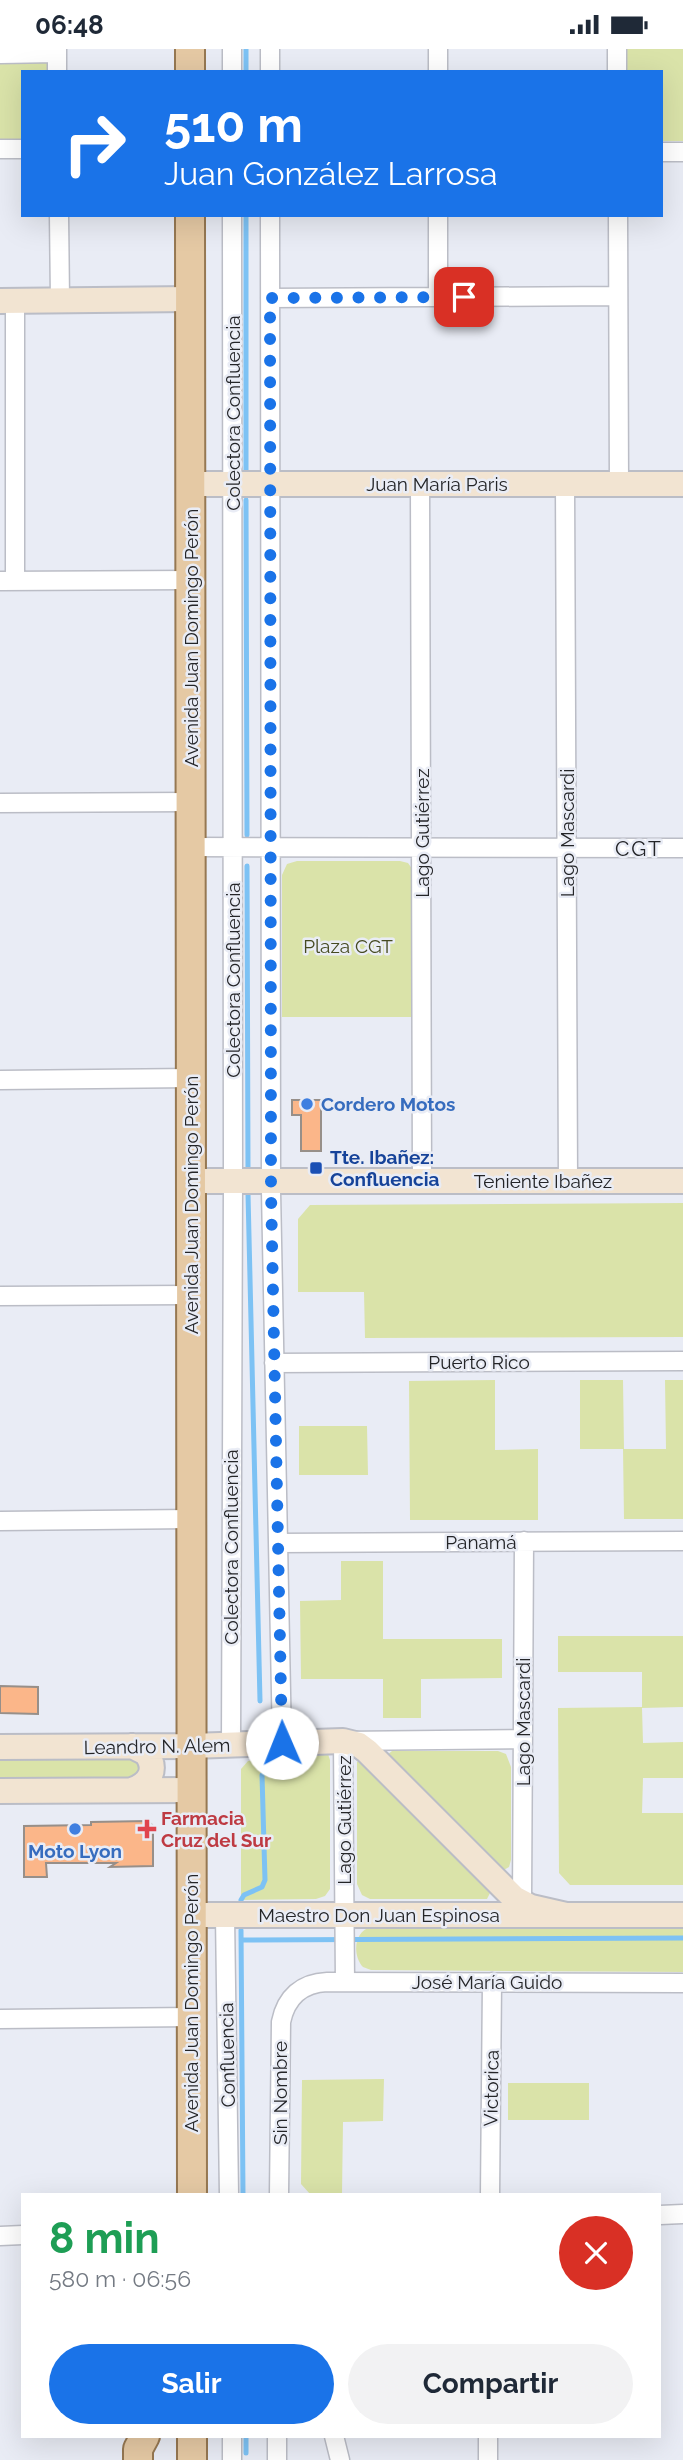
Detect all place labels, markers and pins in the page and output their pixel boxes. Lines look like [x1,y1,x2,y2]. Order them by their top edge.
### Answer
pin [434,267,494,327]
place label: Cordero Motos [321,1093,455,1115]
marker: Cordero Motos [299,1096,315,1112]
place label: Tte. Ibañez: Confluencia [330,1146,440,1190]
marker: Tte. Ibañez: Confluencia [308,1160,324,1176]
place label: Farmacia Cruz del Sur [161,1807,272,1851]
marker: Moto Lyon [67,1821,83,1837]
marker: Farmacia Cruz del Sur [139,1821,155,1837]
place label: Moto Lyon [28,1840,122,1862]

